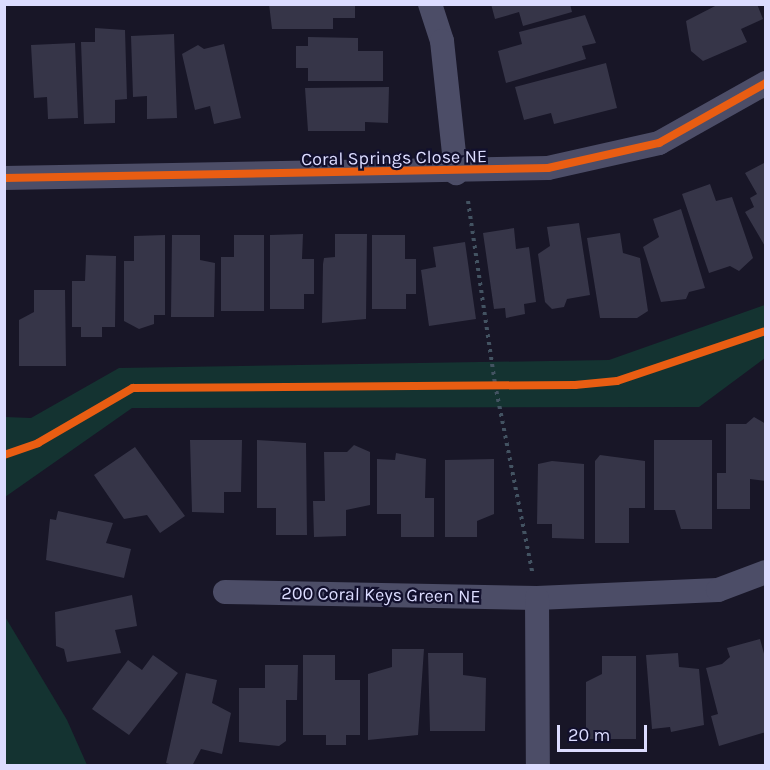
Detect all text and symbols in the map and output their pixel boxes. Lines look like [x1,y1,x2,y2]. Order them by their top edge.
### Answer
street label: Coral Springs Close NE [301,146,487,170]
street label: 200 Coral Keys Green NE [281,582,481,608]
scale bar [560,713,650,751]
text: 20 m [568,724,610,746]

